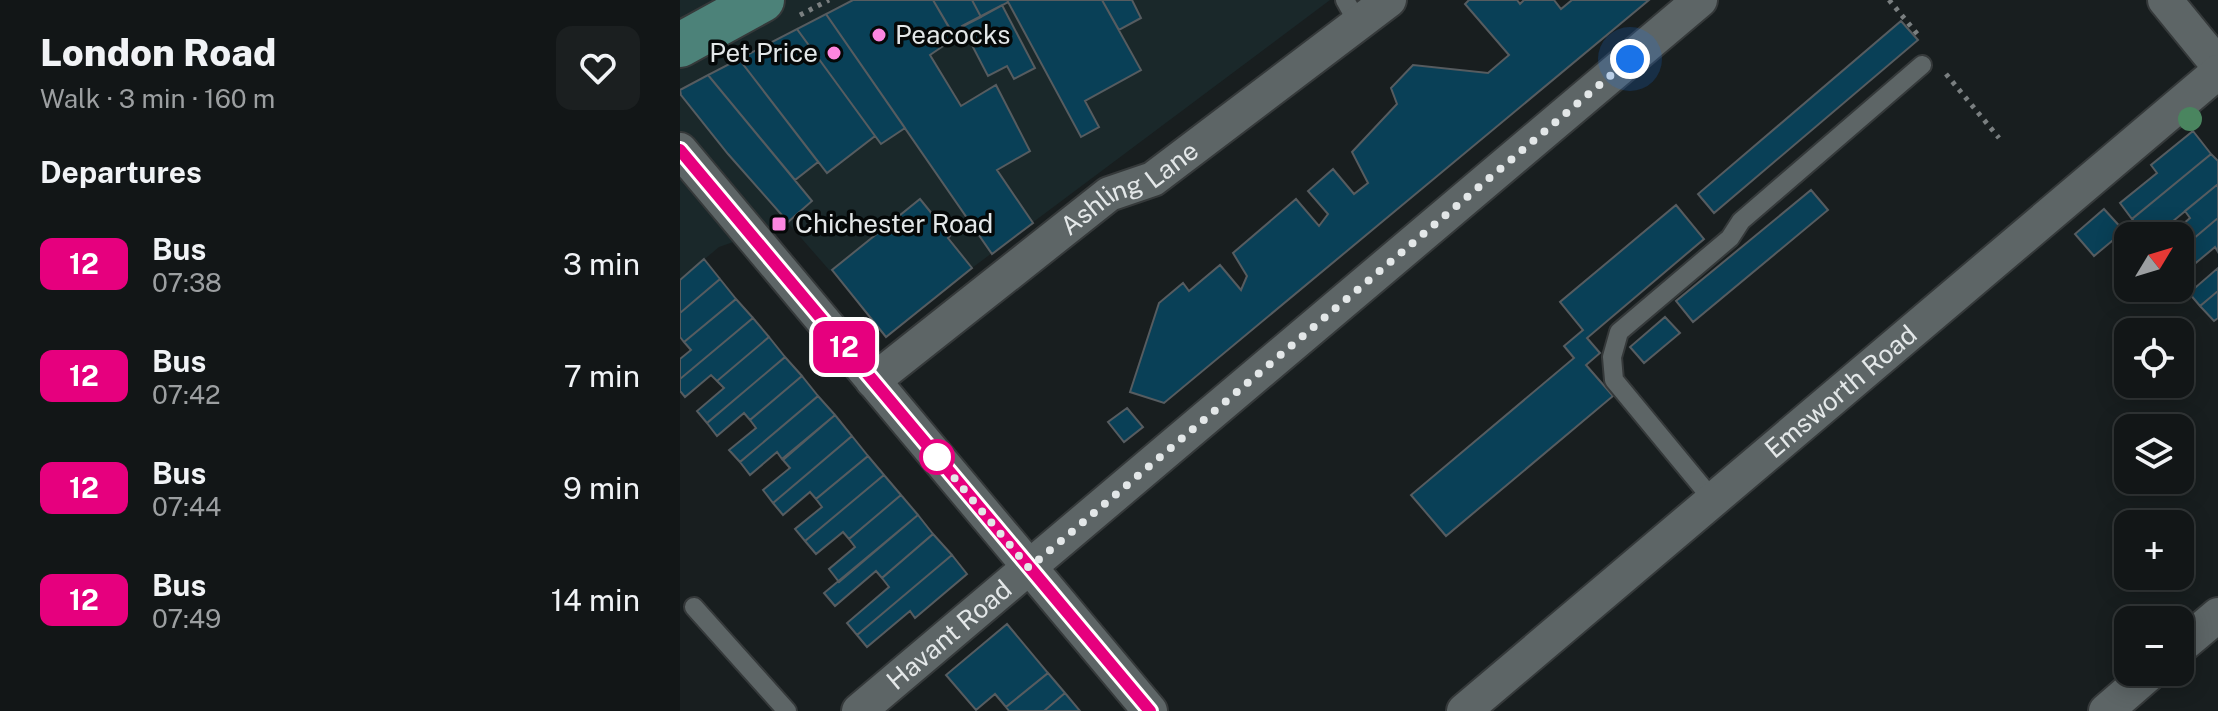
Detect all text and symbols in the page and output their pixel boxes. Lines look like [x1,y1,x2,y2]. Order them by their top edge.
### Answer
place label: Peacocks [895,19,1010,50]
button: heart [556,26,640,110]
marker: Peacocks [870,26,888,44]
text: London Road [40,30,276,75]
place label: Pet Price [709,37,818,68]
your location [1610,39,1650,79]
marker: Pet Price [825,44,843,62]
text: Walk · 3 min · 160 m [40,83,275,114]
street label: Ashling Lane [1054,134,1204,241]
text: Departures [40,154,202,190]
place label: Chichester Road [795,208,993,239]
marker: Chichester Road [770,215,788,233]
north arrow [2114,222,2194,302]
map controls [2114,222,2194,686]
text: Bus [152,231,206,267]
text: 3 min [563,246,640,282]
text: 12 [69,247,99,280]
text: 07:38 [152,267,222,298]
street label: Emsworth Road [1758,318,1923,464]
button: locate [2114,318,2194,398]
line badge: 12 [808,321,880,373]
text: 12 [829,330,859,363]
text: Bus [152,343,206,379]
text: 7 min [564,358,640,394]
text: 12 [69,359,99,392]
text: 07:42 [152,379,221,410]
button: layers [2114,414,2194,494]
unlabelled marker [920,440,954,474]
text: Bus [152,455,206,491]
text: 9 min [563,470,640,506]
text: 12 [69,471,99,504]
text: 07:44 [152,491,221,522]
button: + [2114,510,2194,590]
text: Bus [152,567,206,603]
street label: Havant Road [880,573,1017,696]
text: 14 min [551,582,640,618]
text: 12 [69,583,99,616]
text: 07:49 [152,603,221,634]
button: − [2114,606,2194,686]

